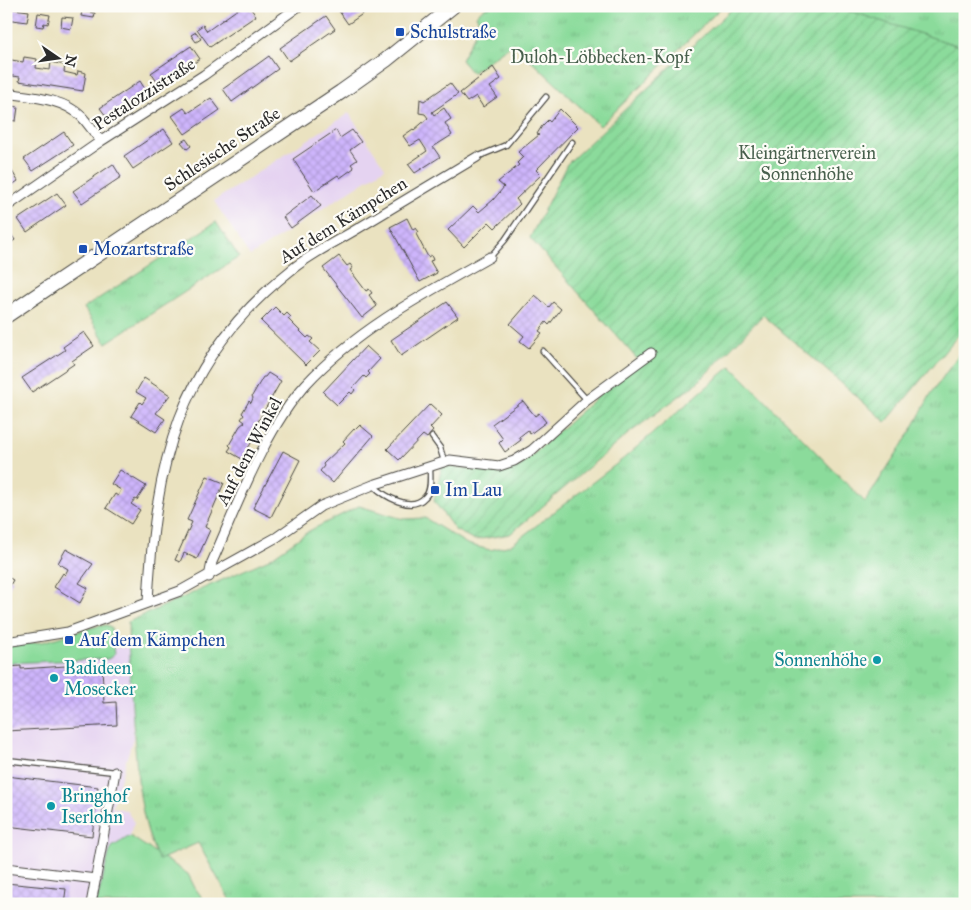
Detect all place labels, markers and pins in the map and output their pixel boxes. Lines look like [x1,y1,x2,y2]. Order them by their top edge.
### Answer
place label: Schulstraße [410,21,496,43]
marker: Schulstraße [394,26,406,38]
place label: Mozartstraße [93,238,194,260]
marker: Mozartstraße [77,243,89,255]
place label: Im Lau [445,479,503,501]
marker: Im Lau [429,484,441,496]
place label: Auf dem Kämpchen [78,629,226,651]
marker: Auf dem Kämpchen [63,634,75,646]
place label: Sonnenhöhe [774,649,867,671]
marker: Sonnenhöhe [871,654,883,666]
place label: Badideen Mosecker [64,657,136,700]
marker: Badideen Mosecker [48,672,60,684]
place label: Bringhof Iserlohn [61,785,131,828]
marker: Bringhof Iserlohn [45,800,57,812]

